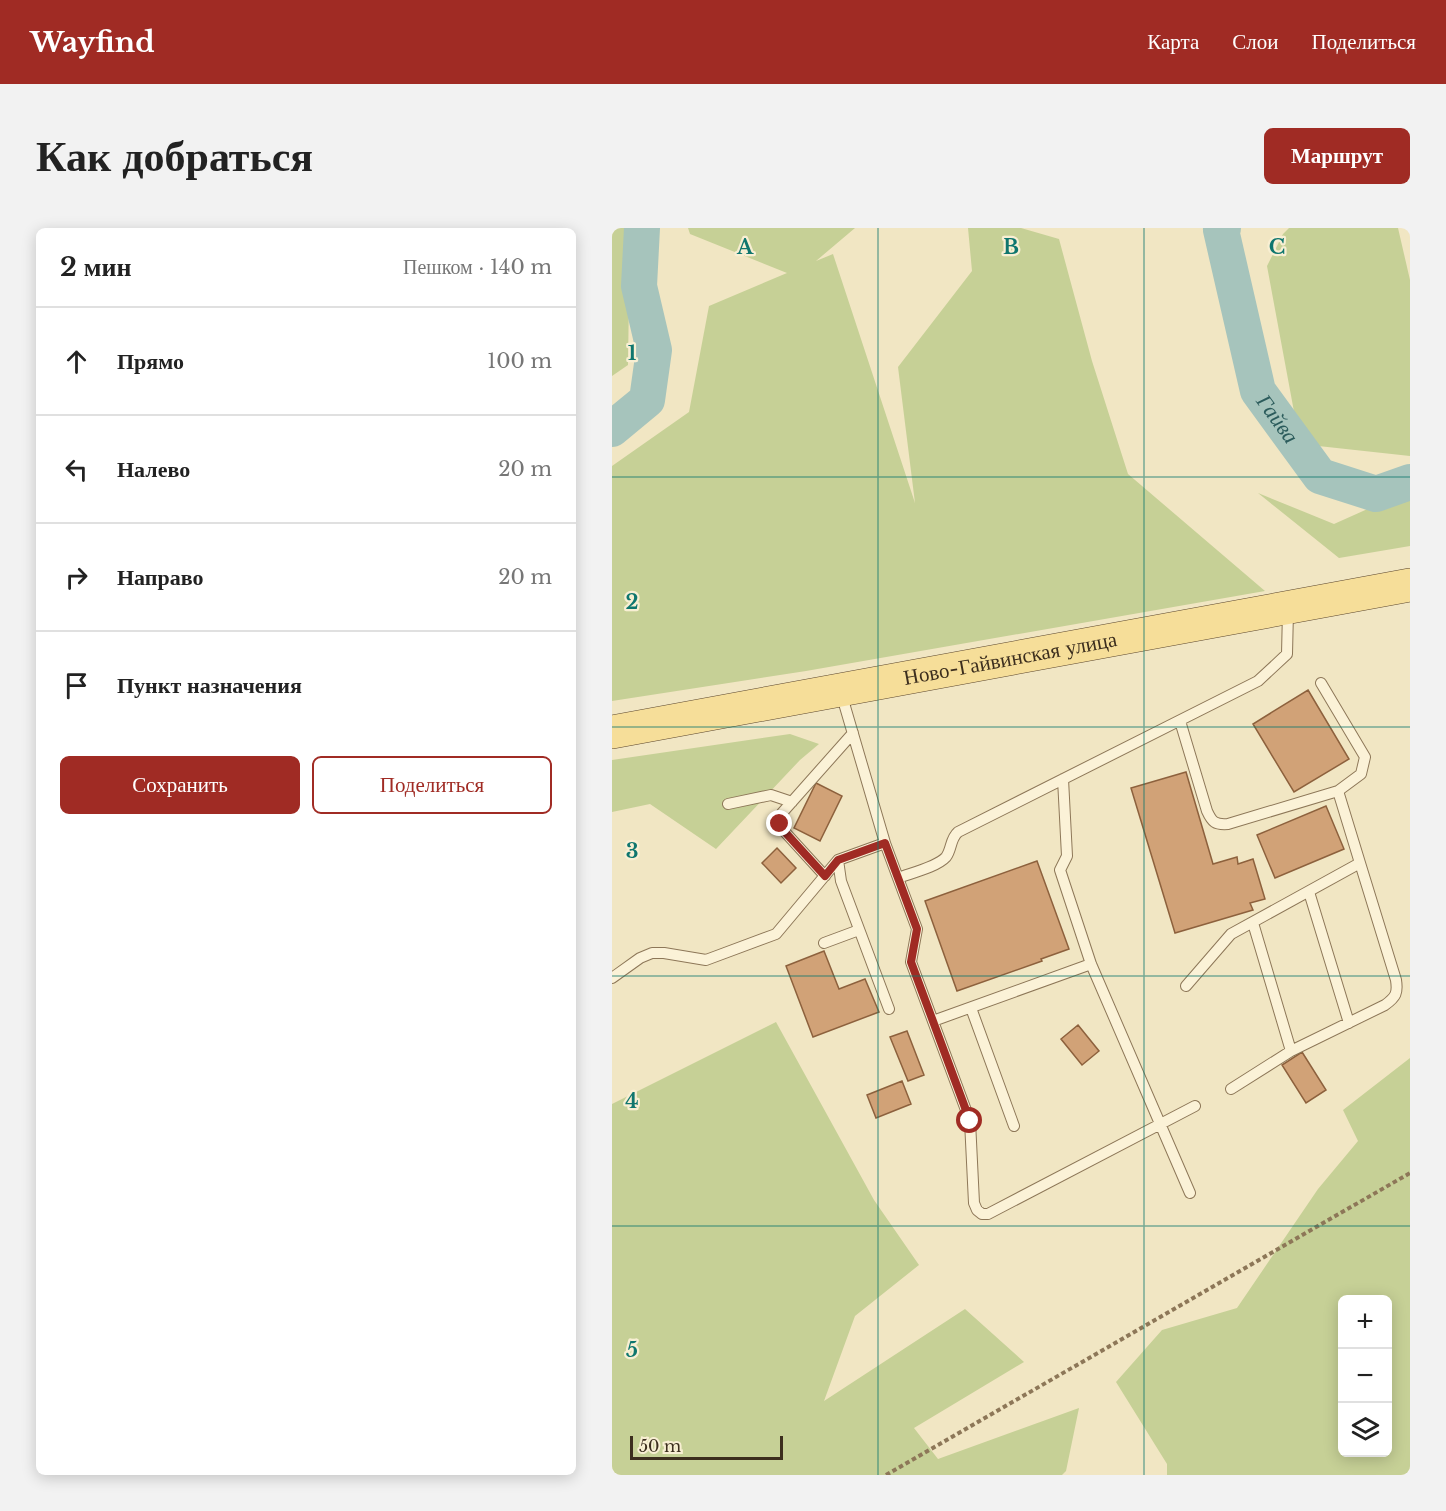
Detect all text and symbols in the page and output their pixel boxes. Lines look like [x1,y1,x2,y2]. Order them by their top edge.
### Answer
text: Wayfind [30,25,155,60]
text: Карта [1147,29,1199,55]
text: Слои [1232,29,1278,55]
text: Поделиться [1311,29,1416,55]
button: Маршрут [1264,128,1410,184]
text: Как добраться [36,130,313,182]
text: A [736,235,754,259]
text: B [1003,235,1019,259]
text: C [1269,235,1285,259]
text: 2 мин [60,251,132,283]
text: Пешком · 140 m [403,255,552,279]
text: 1 [628,341,637,365]
icon: ahead [60,345,93,378]
text: Прямо [117,348,184,375]
text: 100 m [487,349,552,373]
water label: Гайва [1250,388,1305,449]
icon: left [60,453,93,486]
text: Налево [117,456,190,483]
text: 20 m [498,457,552,481]
icon: right [60,561,93,594]
text: Направо [117,564,203,591]
text: 20 m [498,565,552,589]
text: 2 [625,590,639,614]
street label: Ново-Гайвинская улица [902,626,1120,691]
icon: arrive [60,669,93,702]
text: Пункт назначения [117,672,302,699]
button: Сохранить [60,756,300,814]
button: Поделиться [312,756,552,814]
route end [766,810,792,836]
text: 3 [626,839,638,863]
text: 4 [625,1089,639,1113]
route start [956,1107,982,1133]
map controls [1338,1295,1392,1457]
button: + [1338,1295,1392,1349]
text: 5 [626,1338,638,1362]
button: − [1338,1349,1392,1403]
button: layers [1338,1403,1392,1457]
scale bar [630,1433,783,1460]
text: 50 m [639,1436,681,1456]

